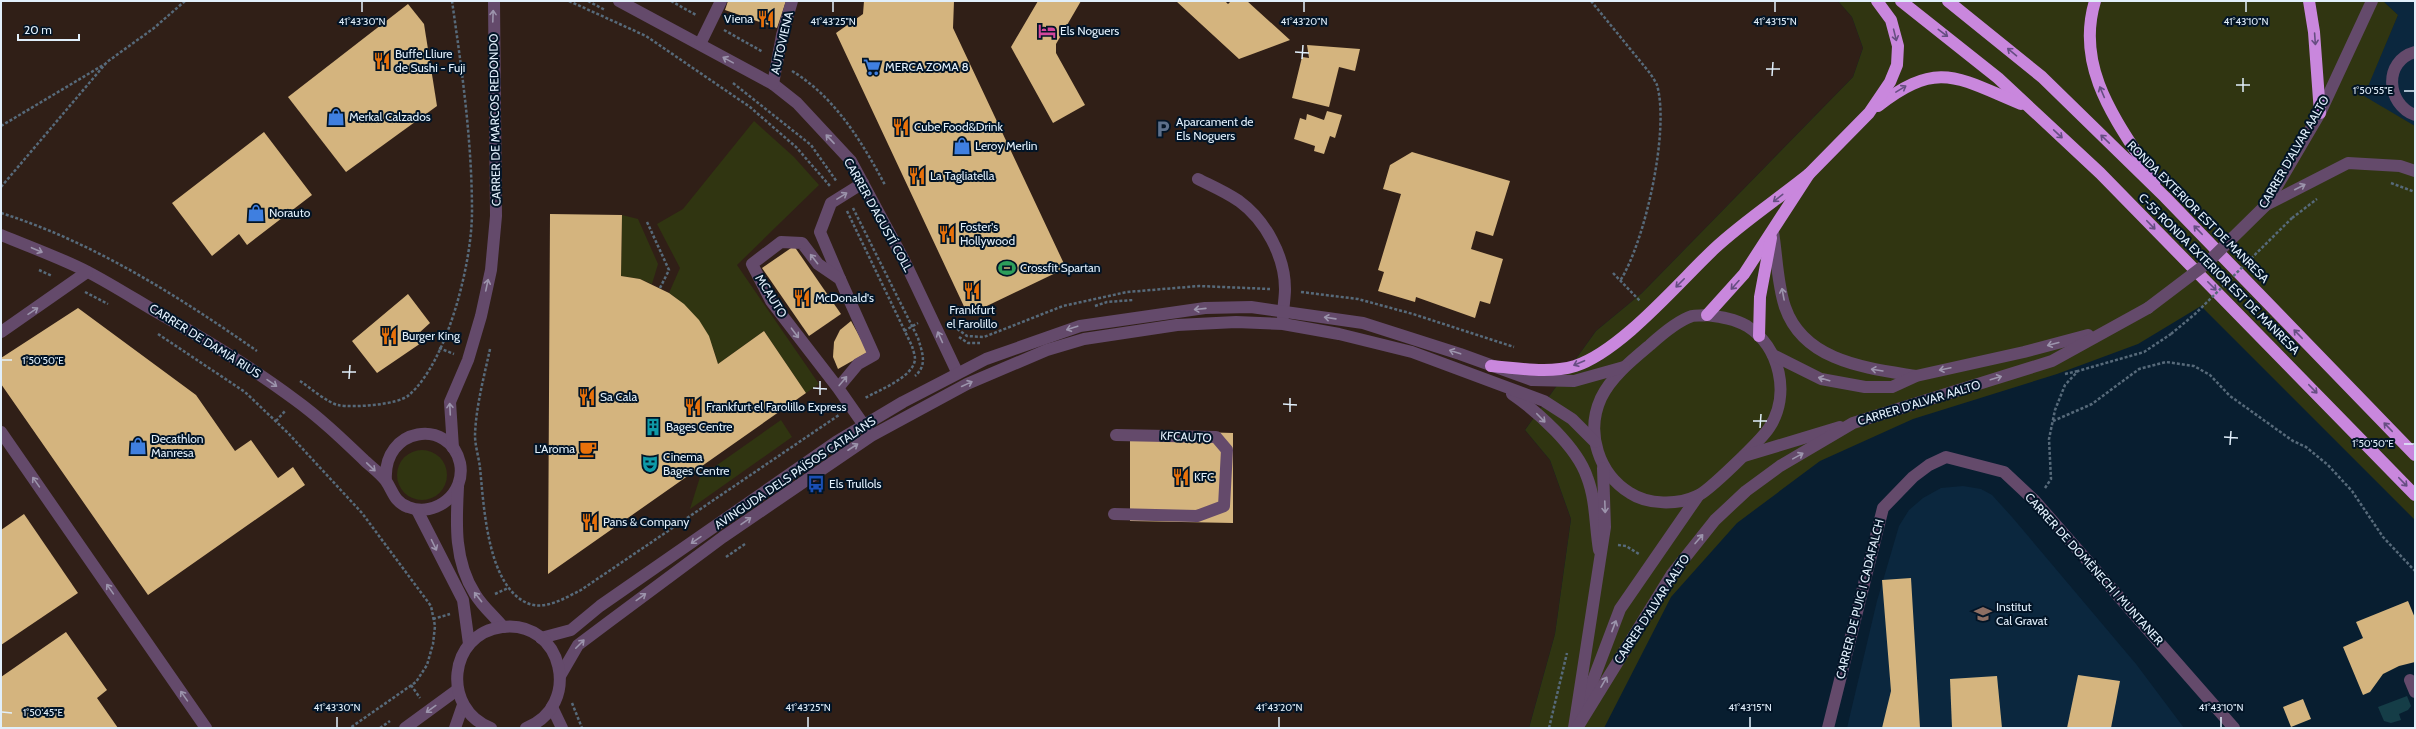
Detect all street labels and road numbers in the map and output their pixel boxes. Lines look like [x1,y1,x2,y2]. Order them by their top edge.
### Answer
street label: AUTOVIENA [767,9,796,76]
street label: CARRER DE MARCOS REDONDO [485,34,504,206]
street label: CARRER D'ALVAR AALTO [2255,93,2332,211]
street label: RONDA EXTERIOR EST DE MANRESA [2124,138,2273,286]
street label: CARRER D'AGUSTÍ COLL [841,155,916,274]
street label: C-55 RONDA EXTERIOR EST DE MANRESA [2136,190,2304,358]
street label: MCAUTO [752,271,791,320]
street label: CARRER DE DAMIÀ RIUS [147,300,264,381]
street label: CARRER D'ALVAR AALTO [1856,377,1982,428]
street label: AVINGUDA DELS PAÏSOS CATALANS [711,413,878,532]
street label: KFCAUTO [1160,428,1212,445]
street label: CARRER DE DOMÈNECH I MUNTANER [2022,489,2167,648]
street label: CARRER DE PUIG I CADAFALCH [1832,517,1887,680]
street label: CARRER D'ALVAR AALTO [1611,551,1693,666]

